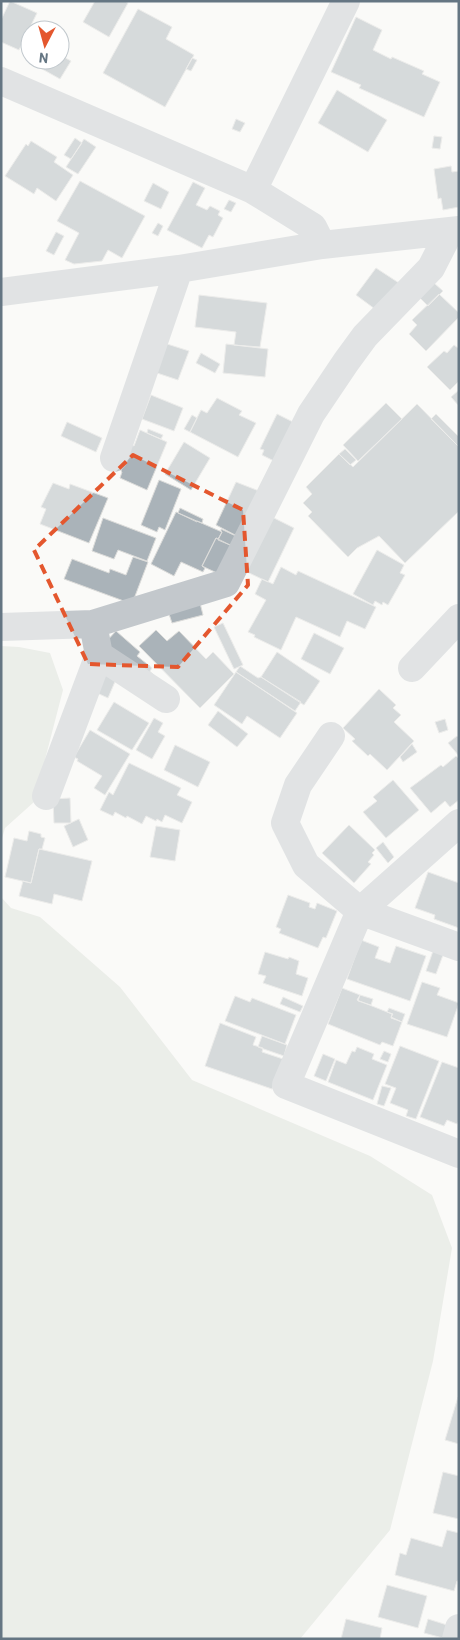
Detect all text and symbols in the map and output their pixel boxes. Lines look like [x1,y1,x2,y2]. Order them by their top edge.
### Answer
north arrow [20,20,70,70]
text: N [38,49,49,67]

